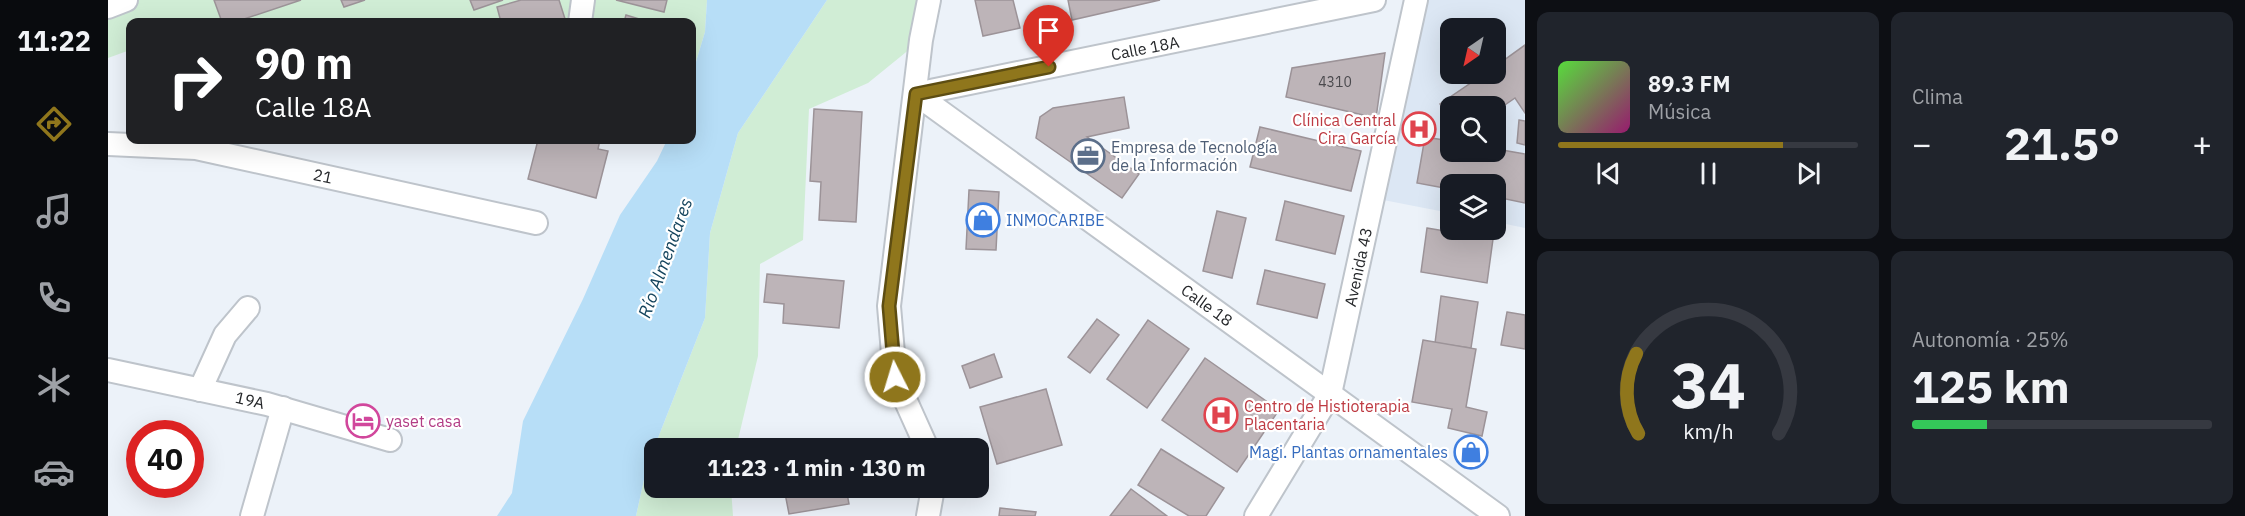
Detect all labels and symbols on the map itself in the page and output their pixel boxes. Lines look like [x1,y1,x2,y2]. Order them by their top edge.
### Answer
pin [1023,5,1074,67]
north arrow [1440,18,1506,84]
street label: Calle 18A [1109,32,1181,64]
house number: 4310 [1318,73,1352,91]
place label: Clínica Central Cira García [1292,110,1396,148]
hospital icon: Clínica Central Cira García [1401,111,1437,147]
place label: Empresa de Tecnología de la Información [1111,137,1278,175]
office icon: Empresa de Tecnología de la Información [1070,138,1106,174]
street label: 21 [312,164,334,188]
water label: Río Almendares [633,195,697,321]
shop icon: INMOCARIBE [965,202,1001,238]
place label: INMOCARIBE [1006,210,1105,230]
street label: Avenida 43 [1340,226,1376,308]
street label: Calle 18 [1177,280,1237,330]
position arrow [863,345,927,409]
street label: 19A [233,387,267,413]
place label: Centro de Histioterapia Placentaria [1244,396,1410,434]
hospital icon: Centro de Histioterapia Placentaria [1203,397,1239,433]
hotel icon: yaset casa [345,403,381,439]
place label: yaset casa [386,411,462,431]
speed limit sign: 40 [126,420,204,498]
shop icon: Magi. Plantas ornamentales [1453,434,1489,470]
place label: Magi. Plantas ornamentales [1249,442,1448,462]

